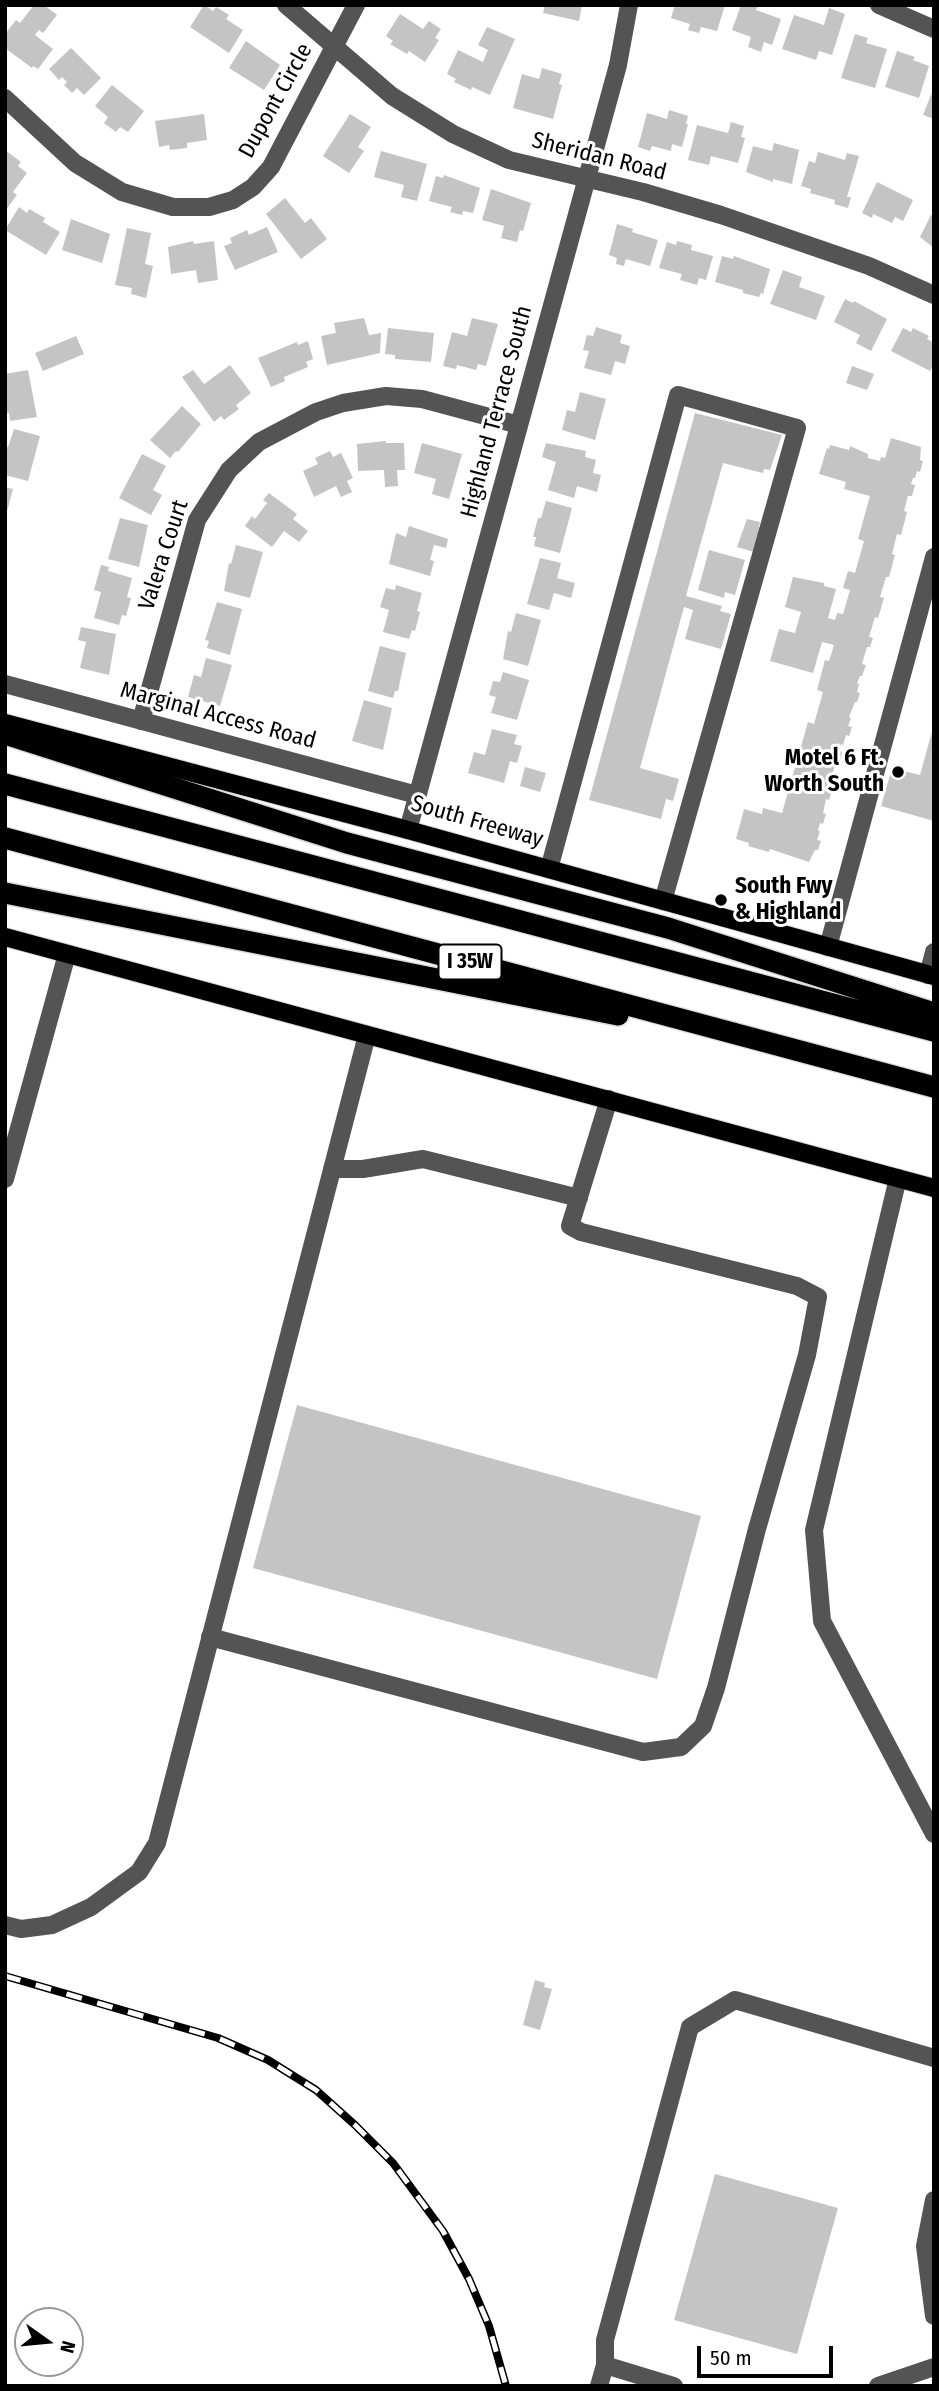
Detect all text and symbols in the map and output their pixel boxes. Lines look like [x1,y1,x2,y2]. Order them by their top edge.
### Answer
street label: Dupont Circle [233,39,319,163]
street label: Sheridan Road [529,127,669,187]
street label: Highland Terrace South [455,303,539,521]
street label: Valera Court [133,497,195,613]
street label: Marginal Access Road [117,677,319,755]
place label: Motel 6 Ft. Worth South [765,745,884,799]
marker: Motel 6 Ft. Worth South [890,764,906,780]
street label: South Freeway [408,790,546,854]
place label: South Fwy & Highland [735,873,841,927]
marker: South Fwy & Highland [713,892,729,908]
road number: I 35W [438,944,502,979]
north arrow [14,2307,84,2377]
scale bar [701,2332,838,2376]
text: N [55,2339,80,2356]
text: 50 m [710,2345,752,2371]

